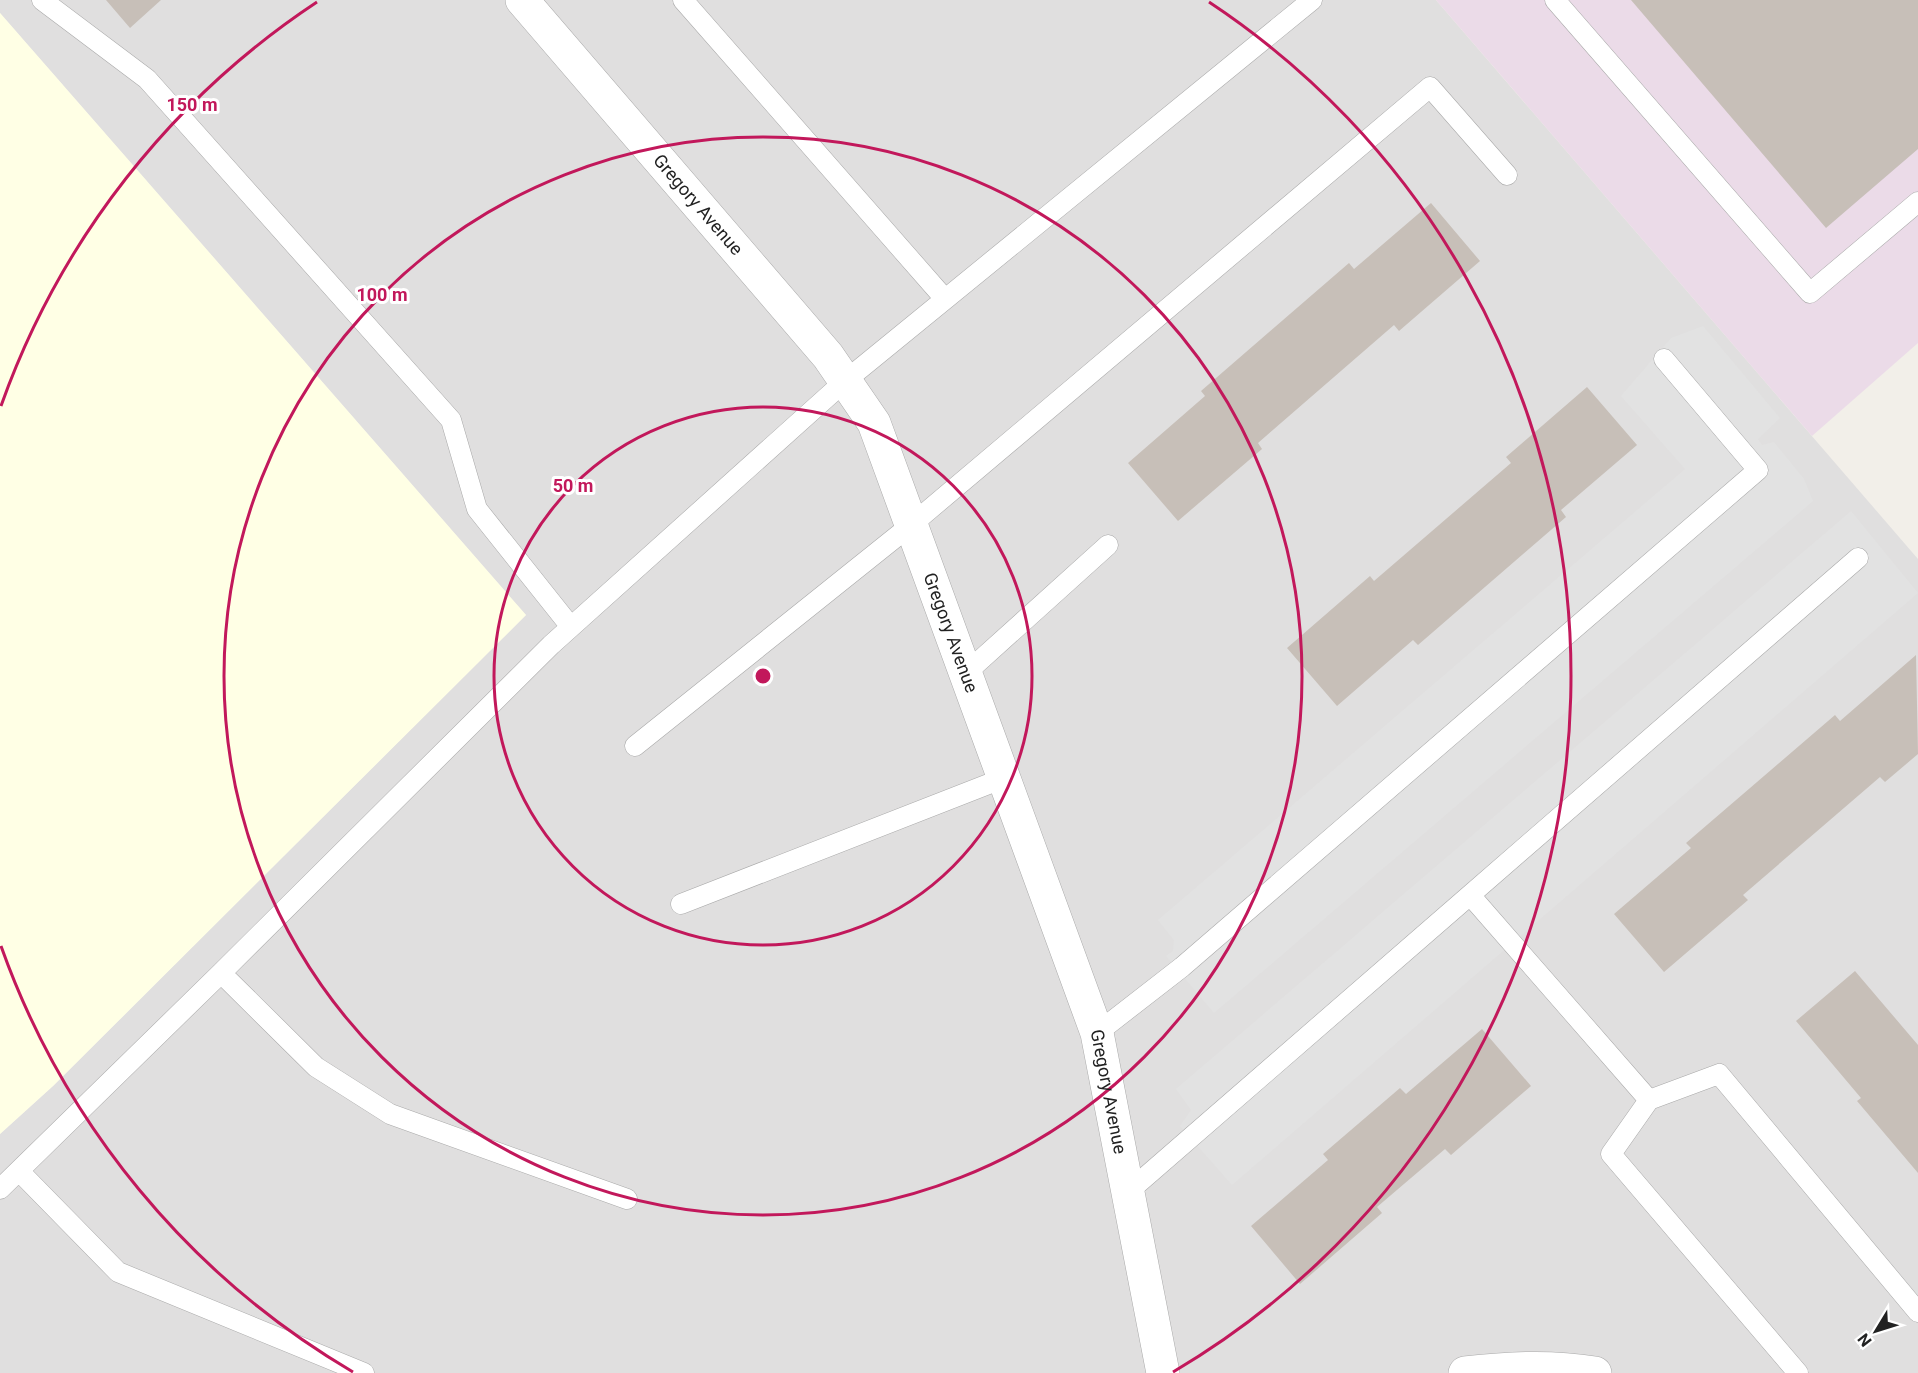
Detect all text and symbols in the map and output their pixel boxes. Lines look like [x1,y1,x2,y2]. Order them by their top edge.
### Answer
text: 150 m [166,94,218,115]
street label: Gregory Avenue [649,150,748,259]
text: 100 m [356,284,408,305]
text: 50 m [553,475,593,496]
street label: Gregory Avenue [920,570,983,695]
centre of rings [753,666,773,686]
street label: Gregory Avenue [1087,1028,1131,1156]
north arrow [1846,1301,1906,1361]
text: N [1854,1330,1876,1350]

